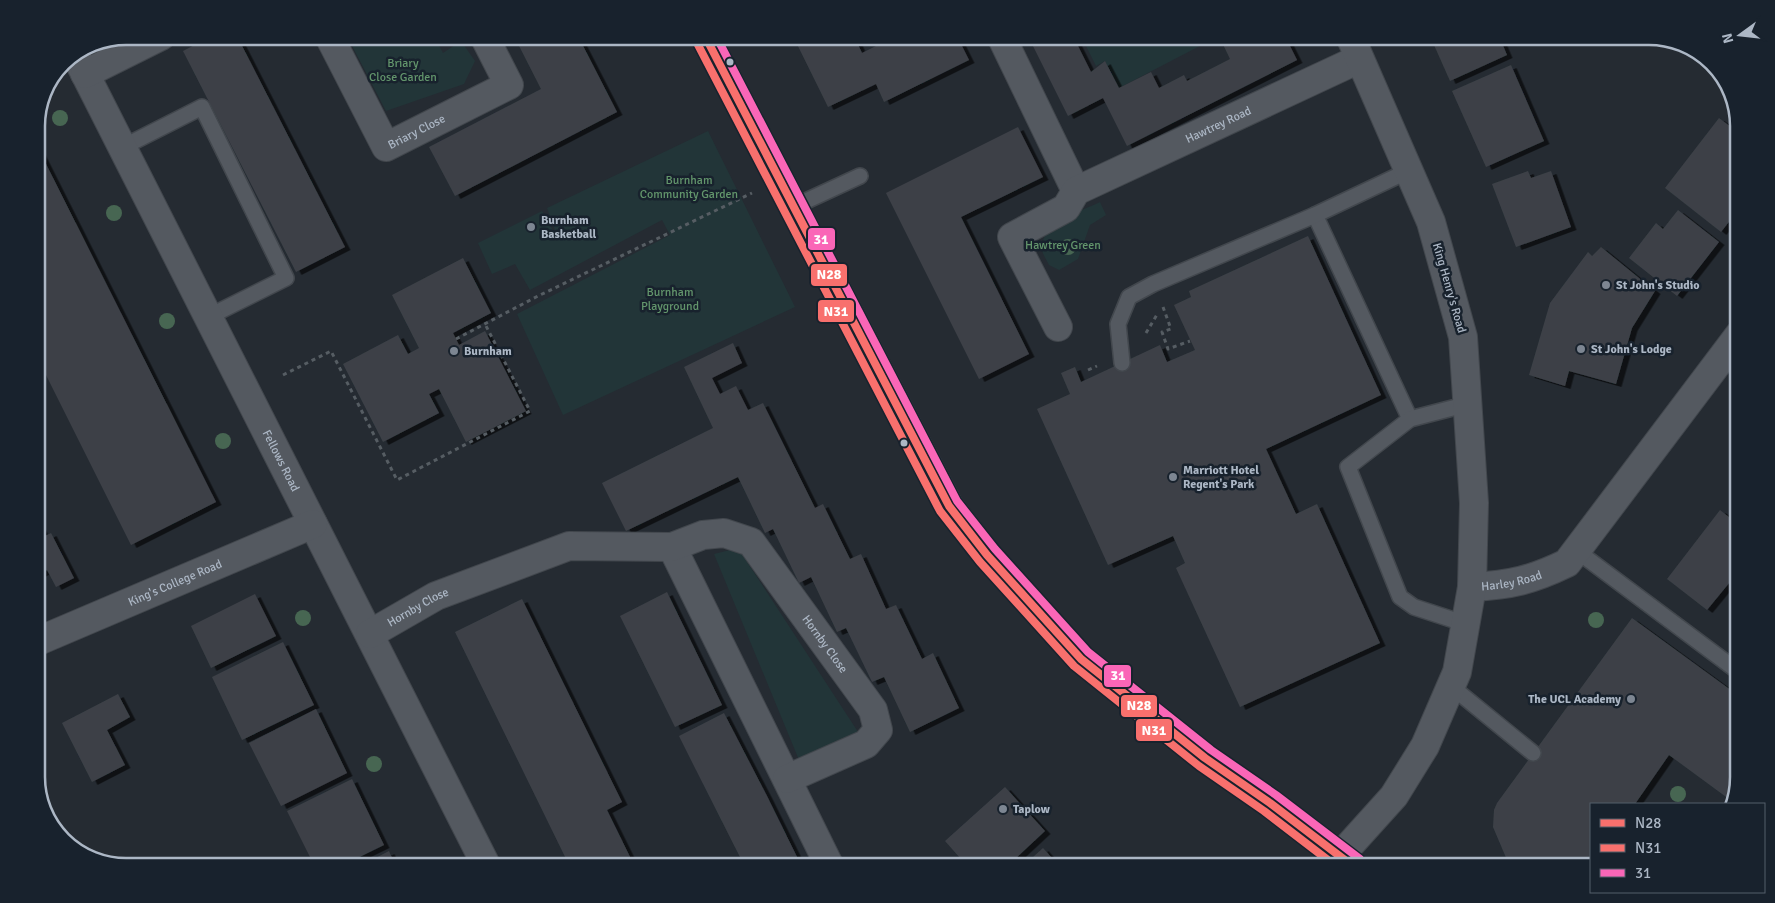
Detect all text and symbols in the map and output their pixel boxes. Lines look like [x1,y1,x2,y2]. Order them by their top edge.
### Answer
north arrow [1715,10,1765,60]
text: N [1718,31,1737,45]
park label: Briary Close Garden [369,56,437,85]
unlabelled marker [725,57,735,67]
street label: Hawtrey Road [1183,103,1254,147]
street label: Briary Close [385,111,448,152]
park label: Burnham Community Garden [640,173,738,202]
place label: Burnham Basketball [541,213,597,242]
marker: Burnham Basketball [525,221,537,233]
line badge: 31 [807,227,836,251]
text: 31 [813,231,829,248]
park label: Hawtrey Green [1025,238,1101,253]
street label: King Henry's Road [1429,241,1469,335]
line badge: N28 [810,263,848,287]
text: N28 [817,266,842,283]
place label: St John's Studio [1616,278,1700,293]
marker: St John's Studio [1600,279,1612,291]
park label: Burnham Playground [641,285,699,314]
line badge: N31 [817,299,855,323]
text: N31 [824,303,849,320]
place label: St John's Lodge [1591,342,1672,357]
marker: St John's Lodge [1575,343,1587,355]
place label: Burnham [464,344,512,359]
marker: Burnham [448,345,460,357]
street label: Fellows Road [259,427,303,494]
unlabelled marker [899,438,909,448]
place label: Marriott Hotel Regent's Park [1183,463,1259,492]
marker: Marriott Hotel Regent's Park [1167,471,1179,483]
street label: King's College Road [126,556,224,609]
street label: Harley Road [1480,567,1544,594]
street label: Hornby Close [384,584,451,630]
street label: Hornby Close [799,612,851,676]
line badge: 31 [1103,664,1132,688]
text: 31 [1110,667,1126,684]
place label: The UCL Academy [1528,692,1621,707]
marker: The UCL Academy [1625,693,1637,705]
line badge: N28 [1120,694,1158,718]
text: N28 [1127,697,1152,714]
line badge: N31 [1135,718,1173,742]
text: N31 [1142,722,1167,739]
place label: Taplow [1013,802,1051,817]
marker: Taplow [997,803,1009,815]
legend [1590,803,1765,893]
text: N28 [1635,814,1661,832]
text: N31 [1635,839,1661,857]
text: 31 [1635,864,1651,882]

